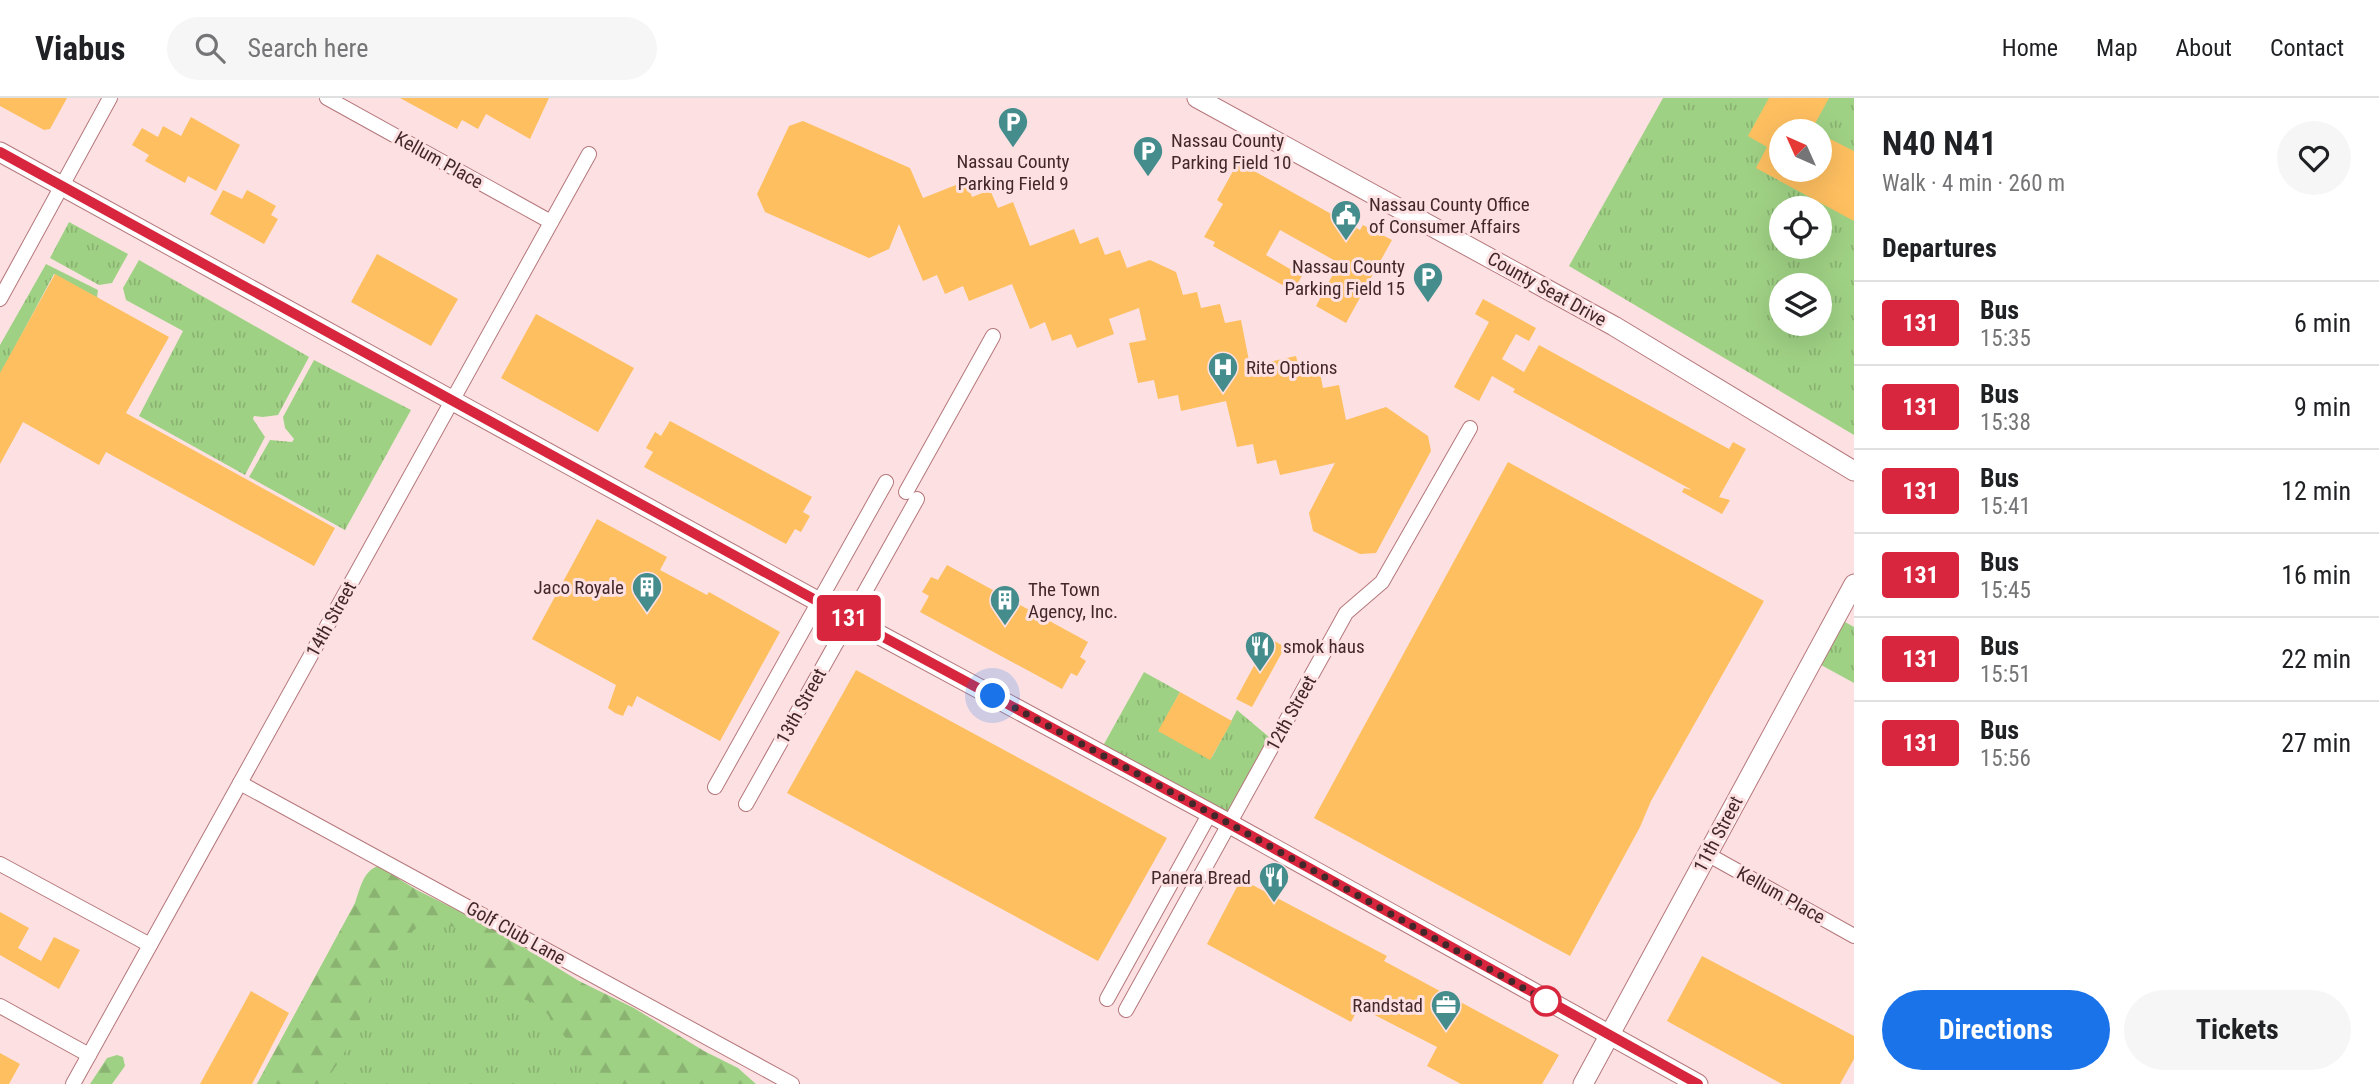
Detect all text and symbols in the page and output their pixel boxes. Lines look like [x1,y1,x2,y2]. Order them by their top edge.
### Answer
search box [167,17,657,80]
text: Viabus [35,29,125,68]
icon: search [191,29,229,67]
text: Search here [247,33,368,63]
text: Home [2002,34,2058,62]
text: Map [2096,34,2138,62]
text: About [2176,34,2232,62]
text: Contact [2270,34,2344,62]
parking icon: Nassau County Parking Field 9 [996,105,1030,149]
north arrow [1769,119,1832,182]
map controls [1769,119,1832,336]
button: heart [2277,121,2351,195]
text: N40 N41 [1882,124,1997,163]
street label: Kellum Place [391,126,487,194]
place label: Nassau County Parking Field 10 [1171,129,1292,174]
parking icon: Nassau County Parking Field 10 [1131,134,1165,178]
place label: Nassau County Parking Field 9 [956,150,1070,195]
text: Walk · 4 min · 260 m [1882,170,2065,197]
place label: Nassau County Office of Consumer Affairs [1369,193,1530,238]
button: locate [1769,196,1832,259]
public building icon: Nassau County Office of Consumer Affairs [1329,198,1363,242]
text: Departures [1882,233,1997,263]
street label: County Seat Drive [1484,247,1611,331]
place label: Nassau County Parking Field 15 [1285,255,1405,300]
parking icon: Nassau County Parking Field 15 [1411,260,1445,304]
button: layers [1769,273,1832,336]
text: Bus [1980,295,2019,325]
text: 6 min [2294,308,2351,338]
text: 131 [1902,309,1939,337]
text: 15:35 [1980,325,2031,352]
hospital icon: Rite Options [1206,350,1240,394]
place label: Rite Options [1246,356,1338,379]
text: Bus [1980,379,2019,409]
text: 9 min [2294,392,2351,422]
text: 131 [1902,393,1939,421]
text: 15:38 [1980,409,2031,436]
text: Bus [1980,463,2019,493]
text: 12 min [2281,476,2351,506]
text: 131 [1902,477,1939,505]
text: 15:41 [1980,493,2031,520]
text: Bus [1980,547,2019,577]
text: 16 min [2281,560,2351,590]
text: 131 [1902,561,1939,589]
building icon: Jaco Royale [630,570,664,614]
place label: Jaco Royale [533,576,624,599]
street label: 14th Street [301,577,361,661]
text: 15:45 [1980,577,2031,604]
place label: The Town Agency, Inc. [1028,578,1118,623]
building icon: The Town Agency, Inc. [988,583,1022,627]
line badge: 131 [809,595,889,641]
text: 131 [831,604,867,632]
restaurant icon: smok haus [1243,629,1277,673]
text: Bus [1980,631,2019,661]
place label: smok haus [1283,635,1365,658]
text: 22 min [2281,644,2351,674]
text: 131 [1902,645,1939,673]
text: 15:51 [1980,661,2031,688]
street label: 13th Street [771,664,831,748]
street label: 12th Street [1261,671,1321,755]
your location [975,678,1010,713]
text: Bus [1980,715,2019,745]
text: 27 min [2281,728,2351,758]
text: 131 [1902,729,1939,757]
text: 15:56 [1980,745,2031,772]
street label: 11th Street [1688,792,1748,876]
restaurant icon: Panera Bread [1257,860,1291,904]
street label: Kellum Place [1733,861,1829,929]
place label: Panera Bread [1151,866,1251,889]
street label: Golf Club Lane [462,896,570,970]
unlabelled marker [1531,986,1561,1016]
office icon: Randstad [1429,988,1463,1032]
button: Directions [1882,990,2110,1070]
button: Tickets [2124,990,2351,1070]
place label: Randstad [1352,994,1423,1017]

